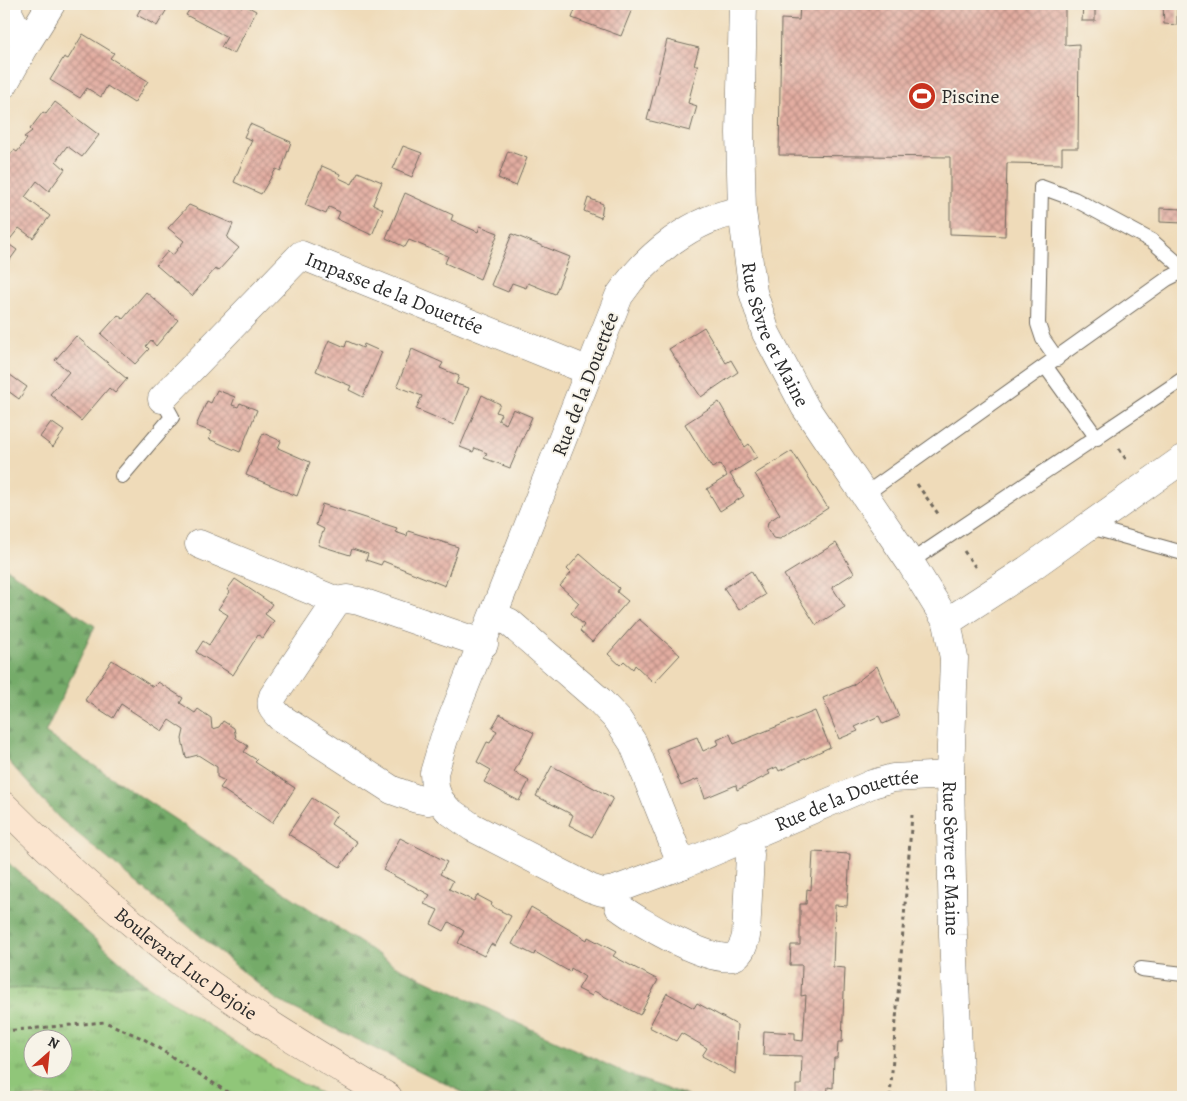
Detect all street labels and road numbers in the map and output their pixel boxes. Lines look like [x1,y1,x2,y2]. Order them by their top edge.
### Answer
street label: Impasse de la Douettée [301,245,487,341]
street label: Rue Sèvre et Maine [735,260,816,412]
street label: Rue de la Douettée [546,308,625,460]
street label: Rue de la Douettée [771,764,920,838]
street label: Rue Sèvre et Maine [936,780,966,936]
street label: Boulevard Luc Dejoie [109,901,262,1027]

